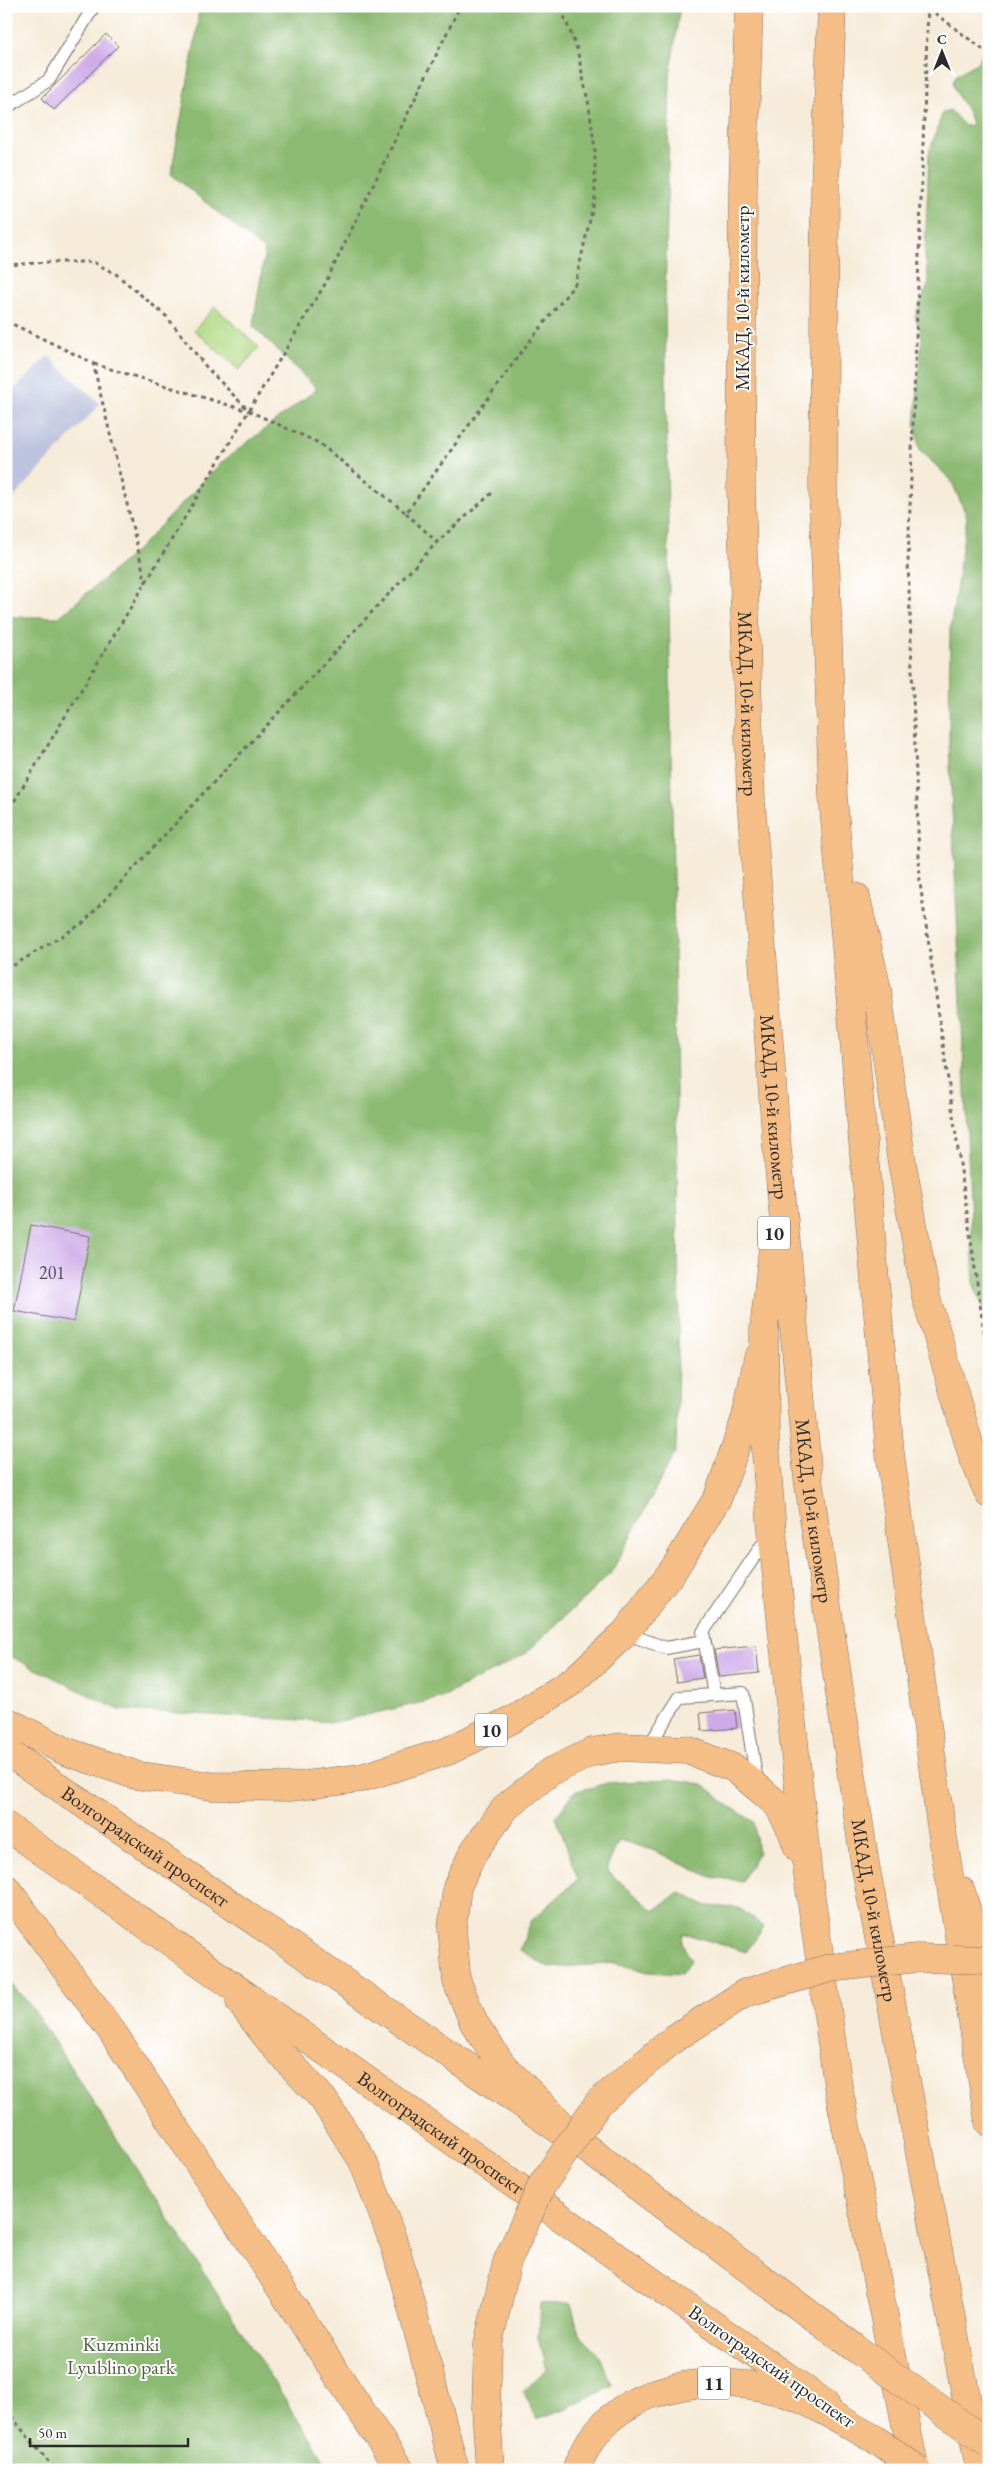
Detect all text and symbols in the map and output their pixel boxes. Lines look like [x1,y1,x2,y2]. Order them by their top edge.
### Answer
north arrow [918,28,968,78]
text: С [937,30,947,48]
street label: МКАД, 10-й километр [729,205,755,391]
street label: МКАД, 10-й километр [732,611,764,797]
street label: МКАД, 10-й километр [754,1013,795,1200]
road number: 10 [758,1216,790,1250]
house number: 201 [39,1261,65,1284]
street label: МКАД, 10-й километр [790,1418,839,1605]
road number: 10 [475,1714,507,1746]
street label: Волгоградский проспект [56,1780,235,1913]
street label: МКАД, 10-й километр [845,1817,904,2004]
street label: Волгоградский проспект [352,2065,529,2200]
street label: Волгоградский проспект [683,2299,861,2433]
park label: Kuzminki Lyublino park [67,2331,176,2380]
road number: 11 [698,2366,730,2400]
scale bar [30,2416,188,2448]
text: 50 m [38,2423,67,2442]

